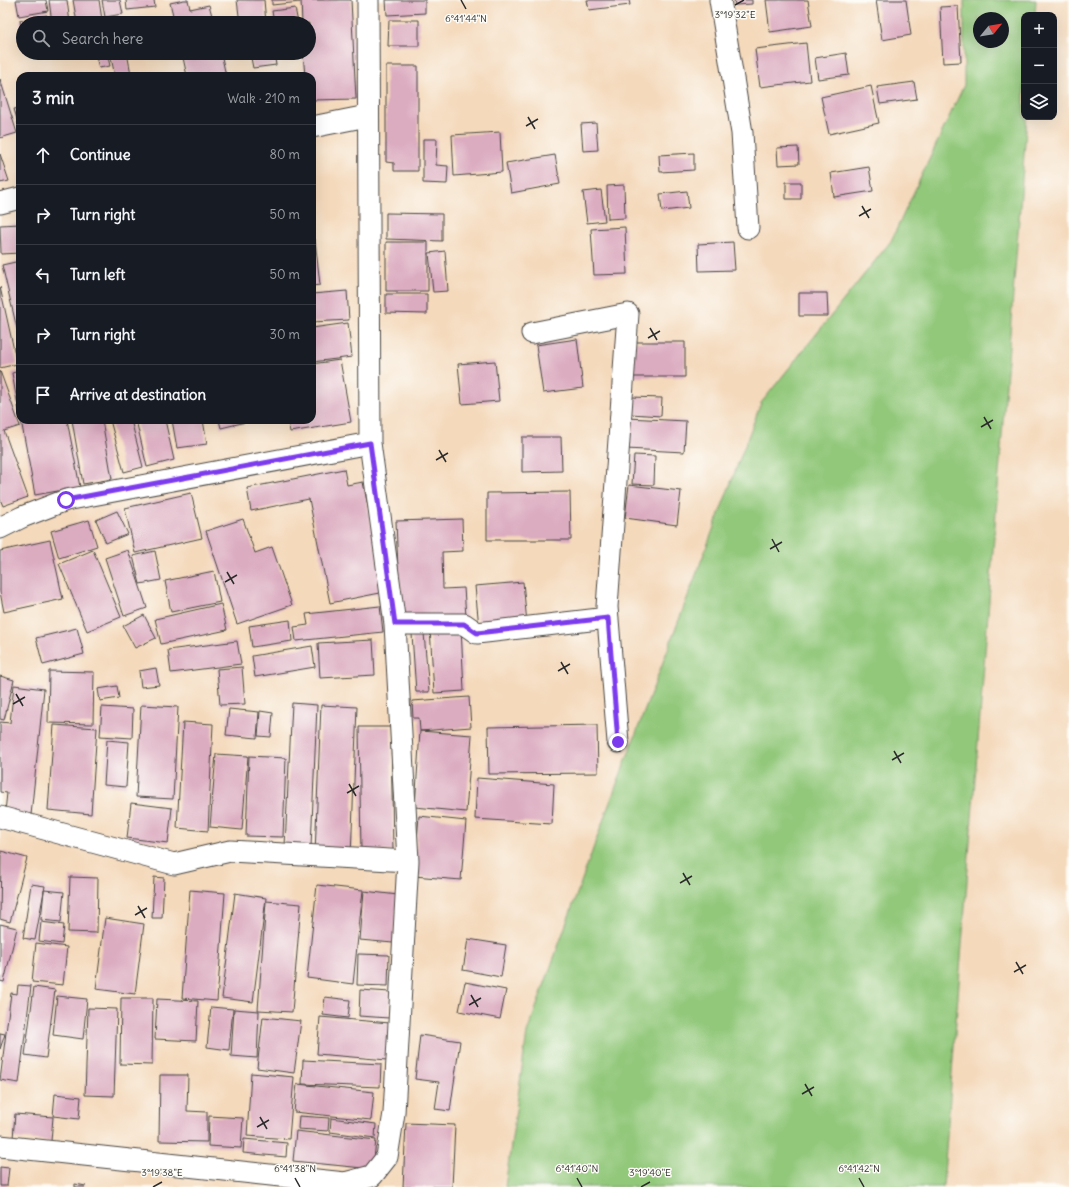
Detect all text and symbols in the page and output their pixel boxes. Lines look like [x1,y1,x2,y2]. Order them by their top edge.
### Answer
text: 3°19'32"E [714,8,756,21]
text: 6°41'44"N [445,12,487,25]
north arrow [973,12,1009,48]
map controls [1021,12,1057,120]
button: + [1021,12,1057,48]
search box [16,16,316,60]
icon: search [30,27,52,49]
text: Search here [62,29,143,48]
button: − [1021,48,1057,84]
button: layers [1021,84,1057,120]
text: 3 min [32,87,74,109]
text: Walk · 210 m [227,90,300,107]
icon: ahead [32,144,54,166]
text: Continue [70,145,131,164]
text: 80 m [269,146,300,163]
icon: right [32,204,54,226]
text: Turn right [70,205,135,224]
text: 50 m [269,206,300,223]
icon: left [32,264,54,286]
text: Turn left [70,265,125,284]
text: 50 m [269,266,300,283]
icon: right [32,324,54,346]
text: Turn right [70,325,135,344]
text: 30 m [270,326,300,343]
icon: arrive [32,384,54,406]
text: Arrive at destination [70,385,206,404]
route start [57,491,75,509]
route end [609,733,627,751]
text: 6°41'38"N [274,1162,316,1175]
text: 6°41'40"N [556,1162,598,1175]
text: 6°41'42"N [838,1162,880,1175]
text: 3°19'38"E [141,1166,183,1179]
text: 3°19'40"E [629,1166,671,1179]

